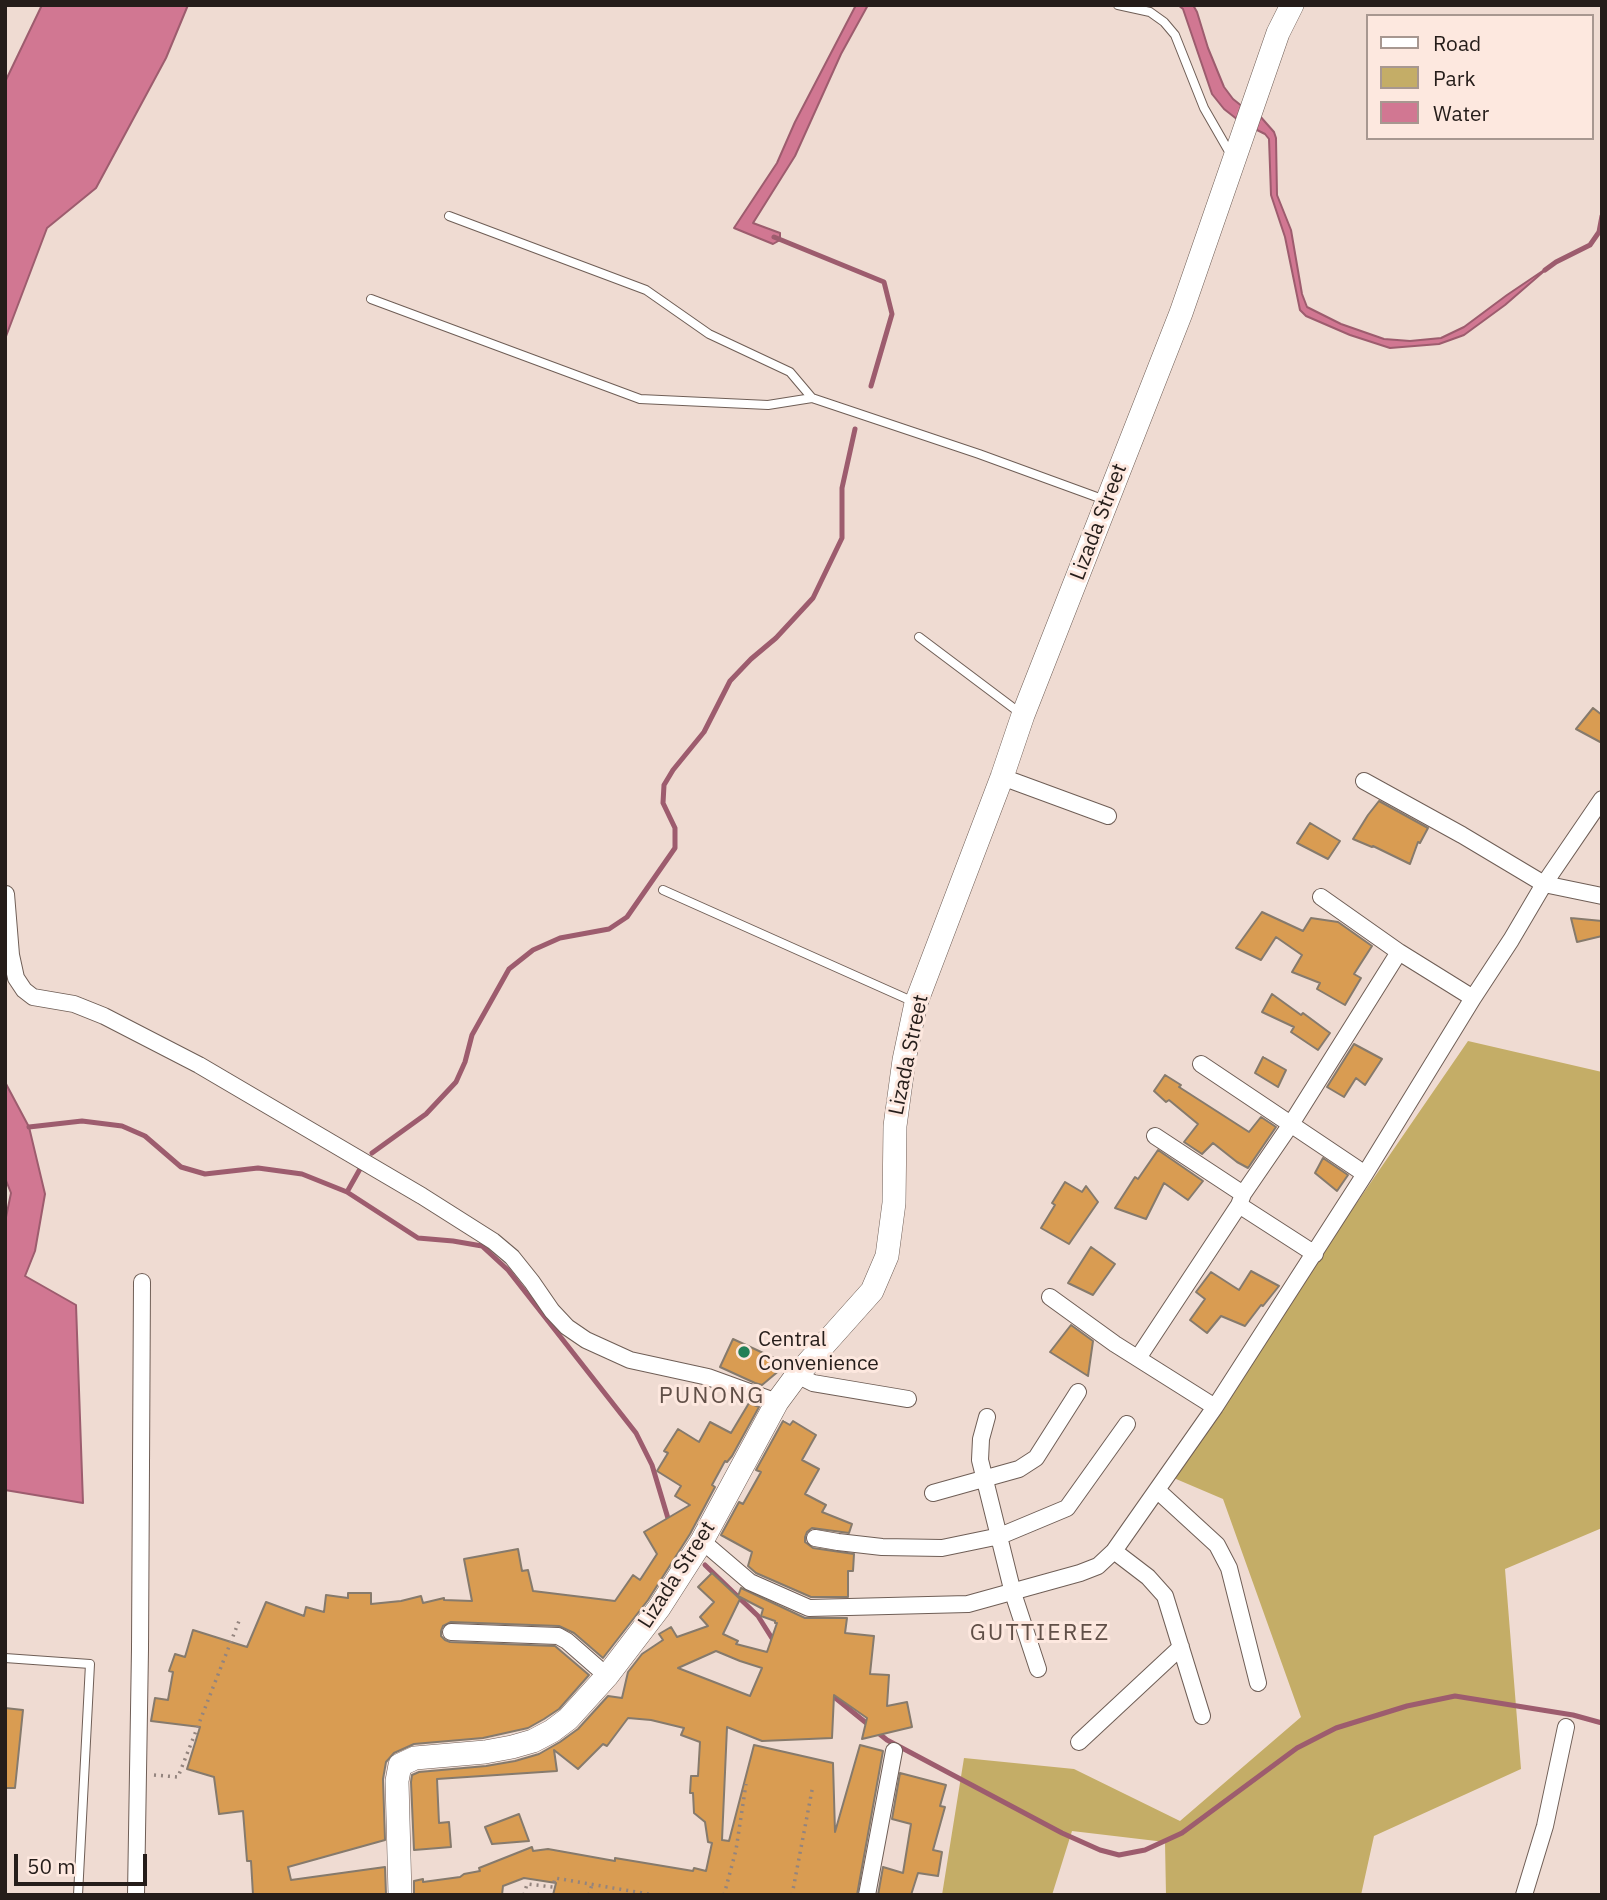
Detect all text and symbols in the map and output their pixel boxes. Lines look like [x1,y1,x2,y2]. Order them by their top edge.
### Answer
legend [1366,14,1593,140]
text: Road [1433,29,1481,57]
text: Park [1433,64,1476,92]
text: Water [1433,99,1489,127]
street label: Lizada Street [1065,460,1133,584]
street label: Lizada Street [884,992,934,1118]
place label: Central Convenience [758,1327,879,1377]
marker: Central Convenience [736,1344,752,1360]
district label: PUNONG [660,1382,764,1410]
street label: Lizada Street [633,1517,721,1633]
district label: GUTTIEREZ [971,1619,1109,1647]
scale bar [18,1840,150,1884]
text: 50 m [27,1852,76,1880]

